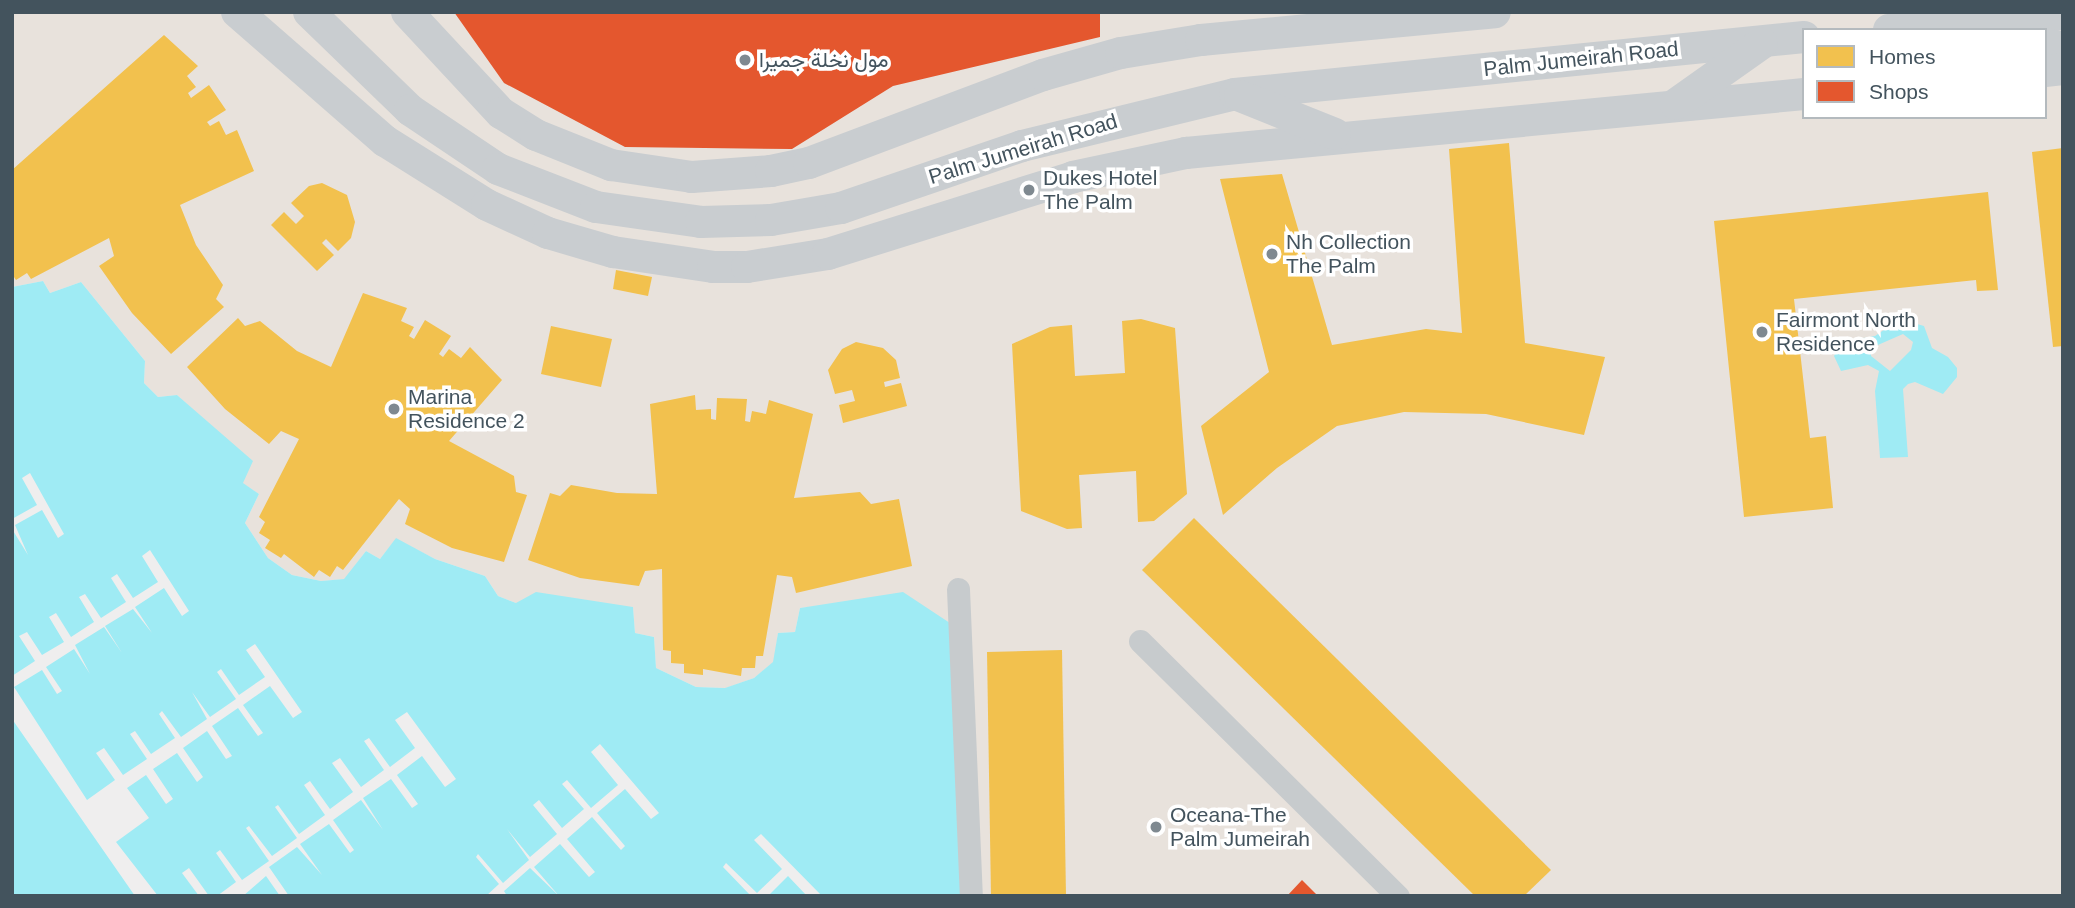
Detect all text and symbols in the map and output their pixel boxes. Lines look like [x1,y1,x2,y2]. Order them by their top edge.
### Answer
legend [1802,28,2047,119]
street label: Palm Jumeirah Road [1482,36,1680,82]
text: Homes [1869,45,1936,68]
place label: مول نخلة جميرا [759,47,888,73]
marker: مول نخلة جميرا [737,52,753,68]
text: Shops [1869,80,1929,103]
street label: Palm Jumeirah Road [926,108,1120,190]
place label: Dukes Hotel The Palm [1043,165,1157,215]
marker: Dukes Hotel The Palm [1021,182,1037,198]
place label: Nh Collection The Palm [1286,229,1411,279]
marker: Nh Collection The Palm [1264,246,1280,262]
place label: Fairmont North Residence [1776,307,1916,357]
marker: Fairmont North Residence [1754,324,1770,340]
place label: Marina Residence 2 [408,384,525,434]
marker: Marina Residence 2 [386,401,402,417]
place label: Oceana-The Palm Jumeirah [1170,802,1310,852]
marker: Oceana-The Palm Jumeirah [1148,819,1164,835]

